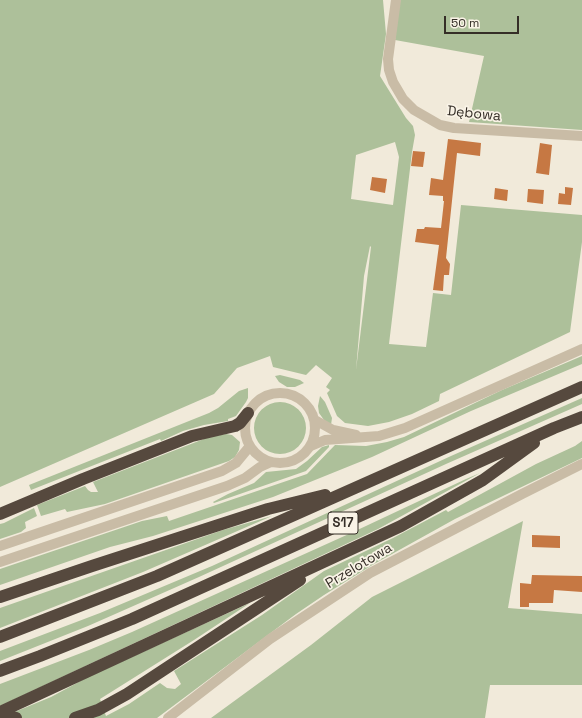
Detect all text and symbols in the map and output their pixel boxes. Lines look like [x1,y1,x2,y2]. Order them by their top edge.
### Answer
scale bar [446,8,521,34]
text: 50 m [451,15,479,31]
street label: Dębowa [446,103,502,125]
road number: S17 [328,512,358,534]
street label: Przelotowa [323,540,395,592]

